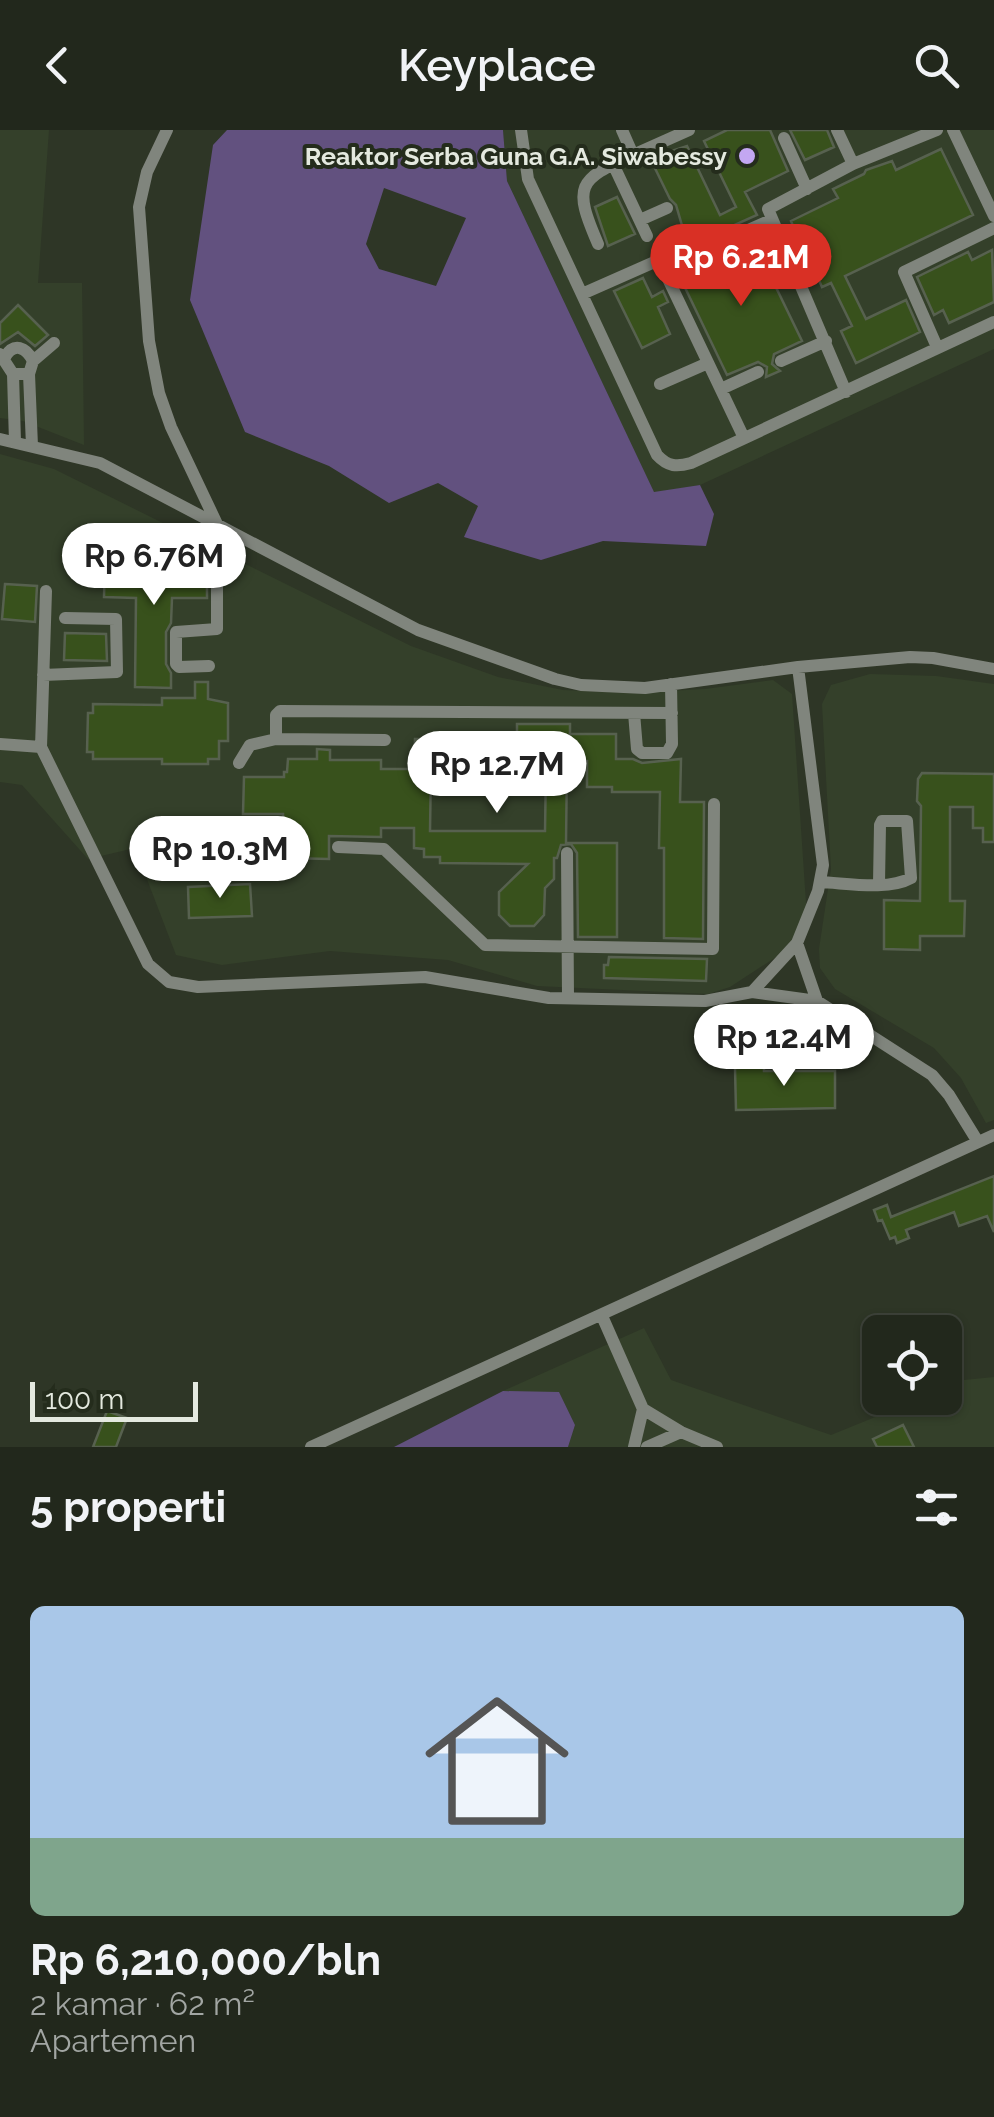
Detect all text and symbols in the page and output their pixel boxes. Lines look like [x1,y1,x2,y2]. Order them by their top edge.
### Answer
icon: back [30,38,85,93]
icon: search [909,38,964,93]
text: Keyplace [398,39,596,92]
place label: Reaktor Serba Guna G.A. Siwabessy [305,141,727,171]
marker: Reaktor Serba Guna G.A. Siwabessy [736,145,758,167]
pin: Rp 6.21M [638,224,844,309]
text: Rp 6.21M [672,238,810,275]
pin: Rp 6.76M [51,523,257,608]
text: Rp 6.76M [84,537,224,574]
pin: Rp 12.7M [394,731,600,816]
text: Rp 12.7M [429,745,565,782]
pin: Rp 10.3M [117,816,323,901]
text: Rp 10.3M [151,830,289,867]
pin: Rp 12.4M [681,1004,887,1089]
text: Rp 12.4M [716,1018,852,1055]
map controls [862,1315,962,1415]
button: locate [862,1315,962,1415]
scale bar [30,1377,198,1422]
text: 100 m [45,1383,124,1416]
icon: filters [909,1480,964,1535]
text: 5 properti [30,1483,226,1532]
icon: home [407,1671,587,1851]
text: Rp 6,210,000/bln [30,1936,381,1985]
text: 2 kamar · 62 m² [30,1985,255,2022]
text: Apartemen [30,2022,196,2059]

